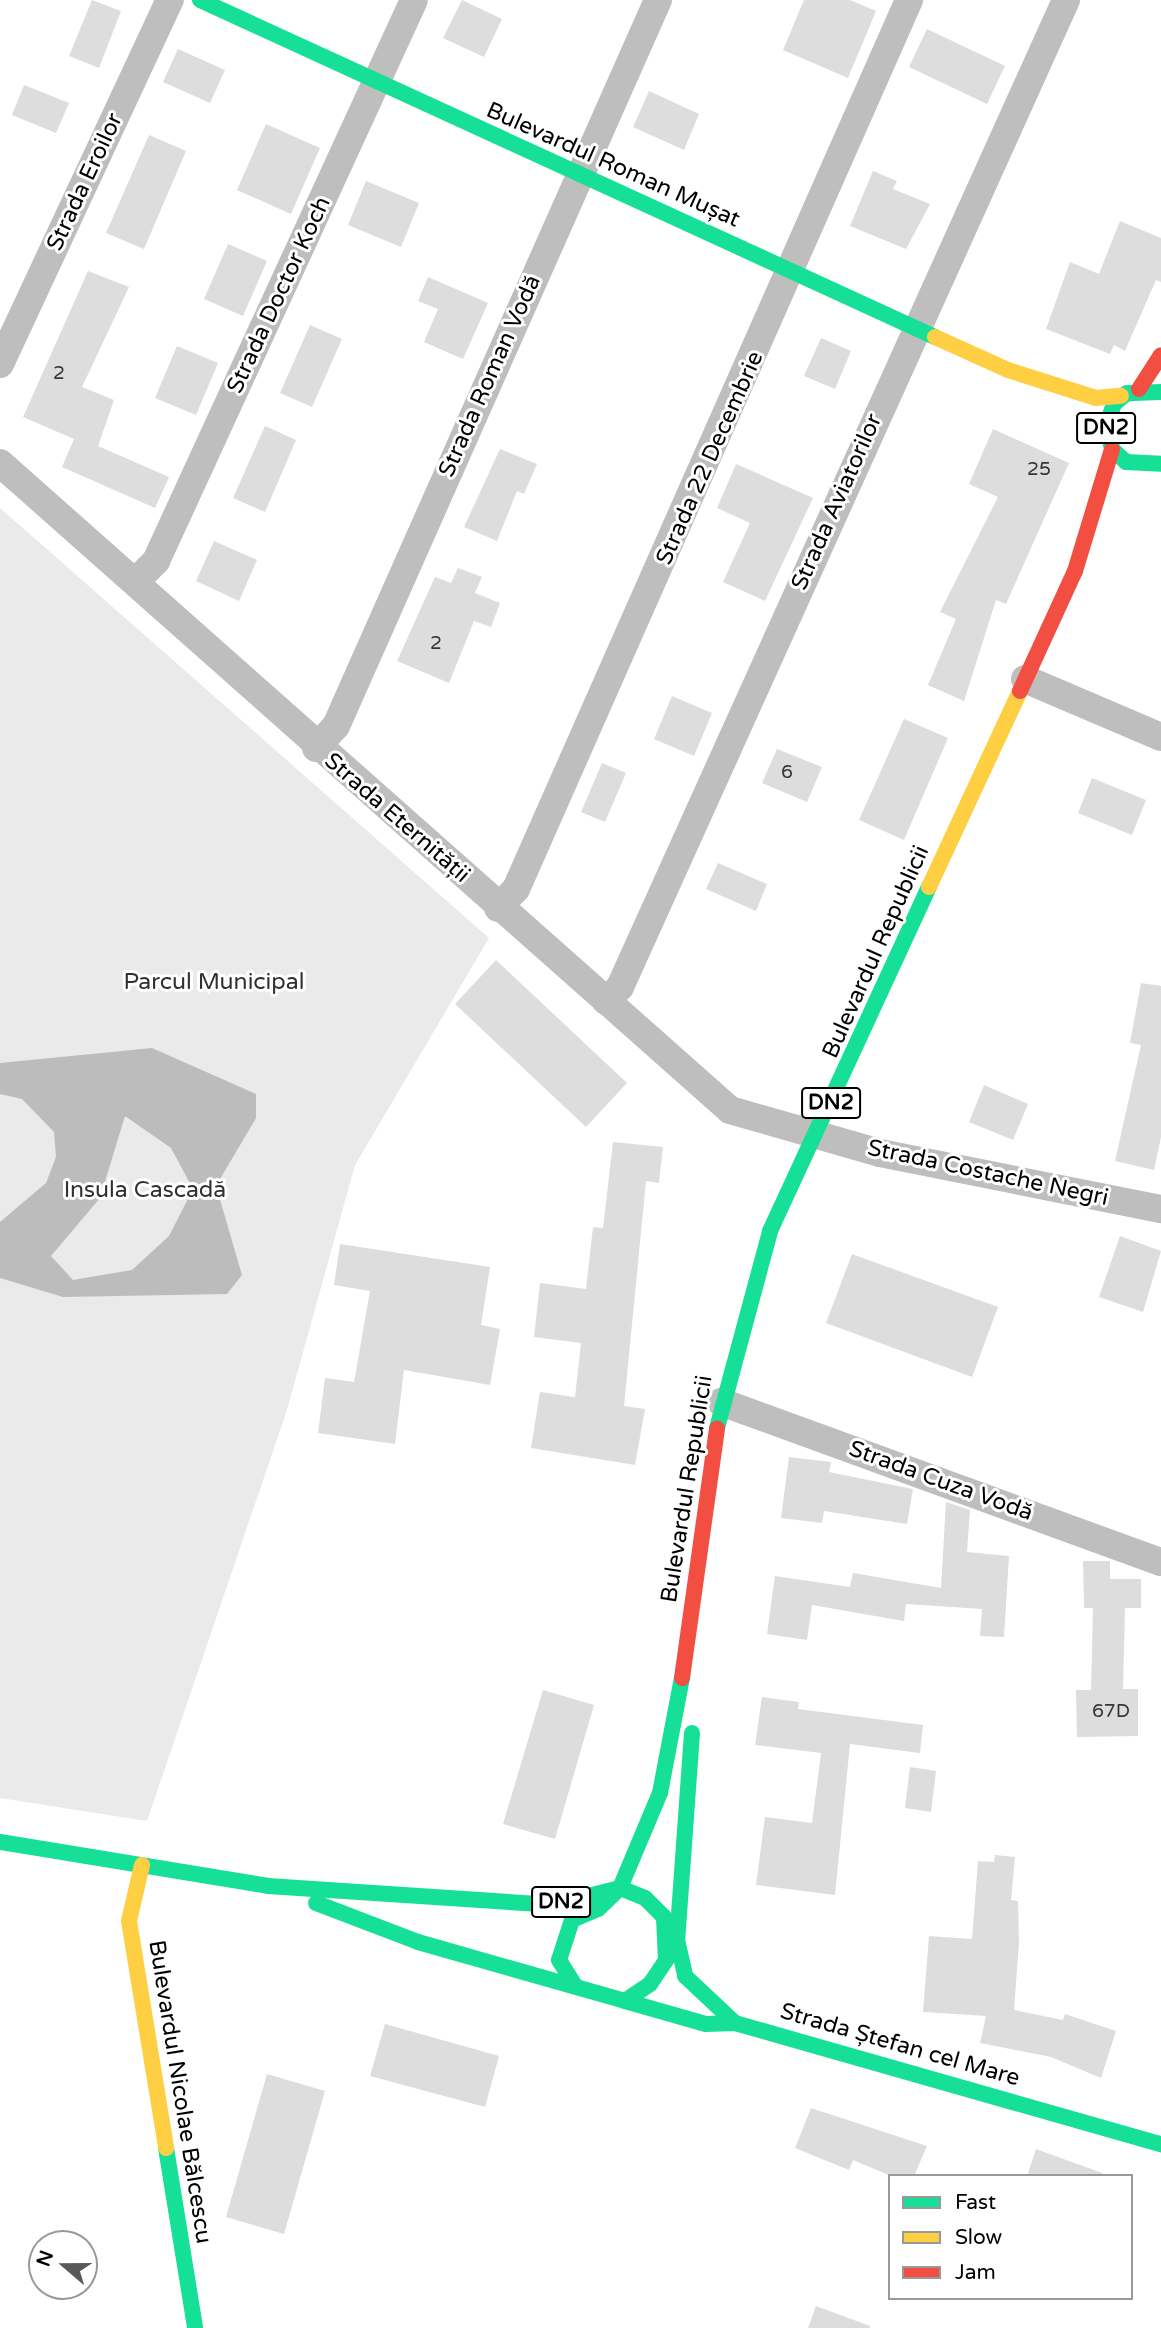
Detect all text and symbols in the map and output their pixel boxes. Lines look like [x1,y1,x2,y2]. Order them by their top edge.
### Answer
street label: Bulevardul Roman Mușat [482,96,744,234]
street label: Strada Eroilor [41,109,129,255]
street label: Strada Doctor Koch [221,192,337,398]
street label: Strada Roman Vodă [433,271,547,481]
street label: Strada 22 Decembrie [650,347,770,569]
house number: 2 [53,363,65,385]
street label: Strada Aviatorilor [786,410,888,594]
road number: DN2 [1074,410,1138,446]
house number: 25 [1027,459,1051,481]
house number: 2 [430,633,442,655]
street label: Strada Eternității [319,747,475,889]
house number: 6 [781,762,793,784]
street label: Bulevardul Republicii [817,841,935,1063]
park label: Parcul Municipal [123,968,305,996]
road number: DN2 [800,1086,862,1120]
street label: Strada Costache Negri [865,1134,1111,1212]
park label: Insula Cascadă [64,1176,226,1204]
street label: Bulevardul Republicii [655,1373,719,1605]
street label: Strada Cuza Vodă [845,1435,1037,1527]
house number: 67D [1092,1701,1130,1723]
road number: DN2 [530,1884,592,1920]
street label: Bulevardul Nicolae Bălcescu [142,1938,218,2246]
street label: Strada Ștefan cel Mare [777,1998,1023,2092]
legend [888,2174,1133,2300]
text: Fast [955,2190,996,2215]
text: Slow [955,2225,1002,2250]
north arrow [28,2230,98,2300]
text: N [32,2248,58,2269]
text: Jam [955,2260,996,2285]

